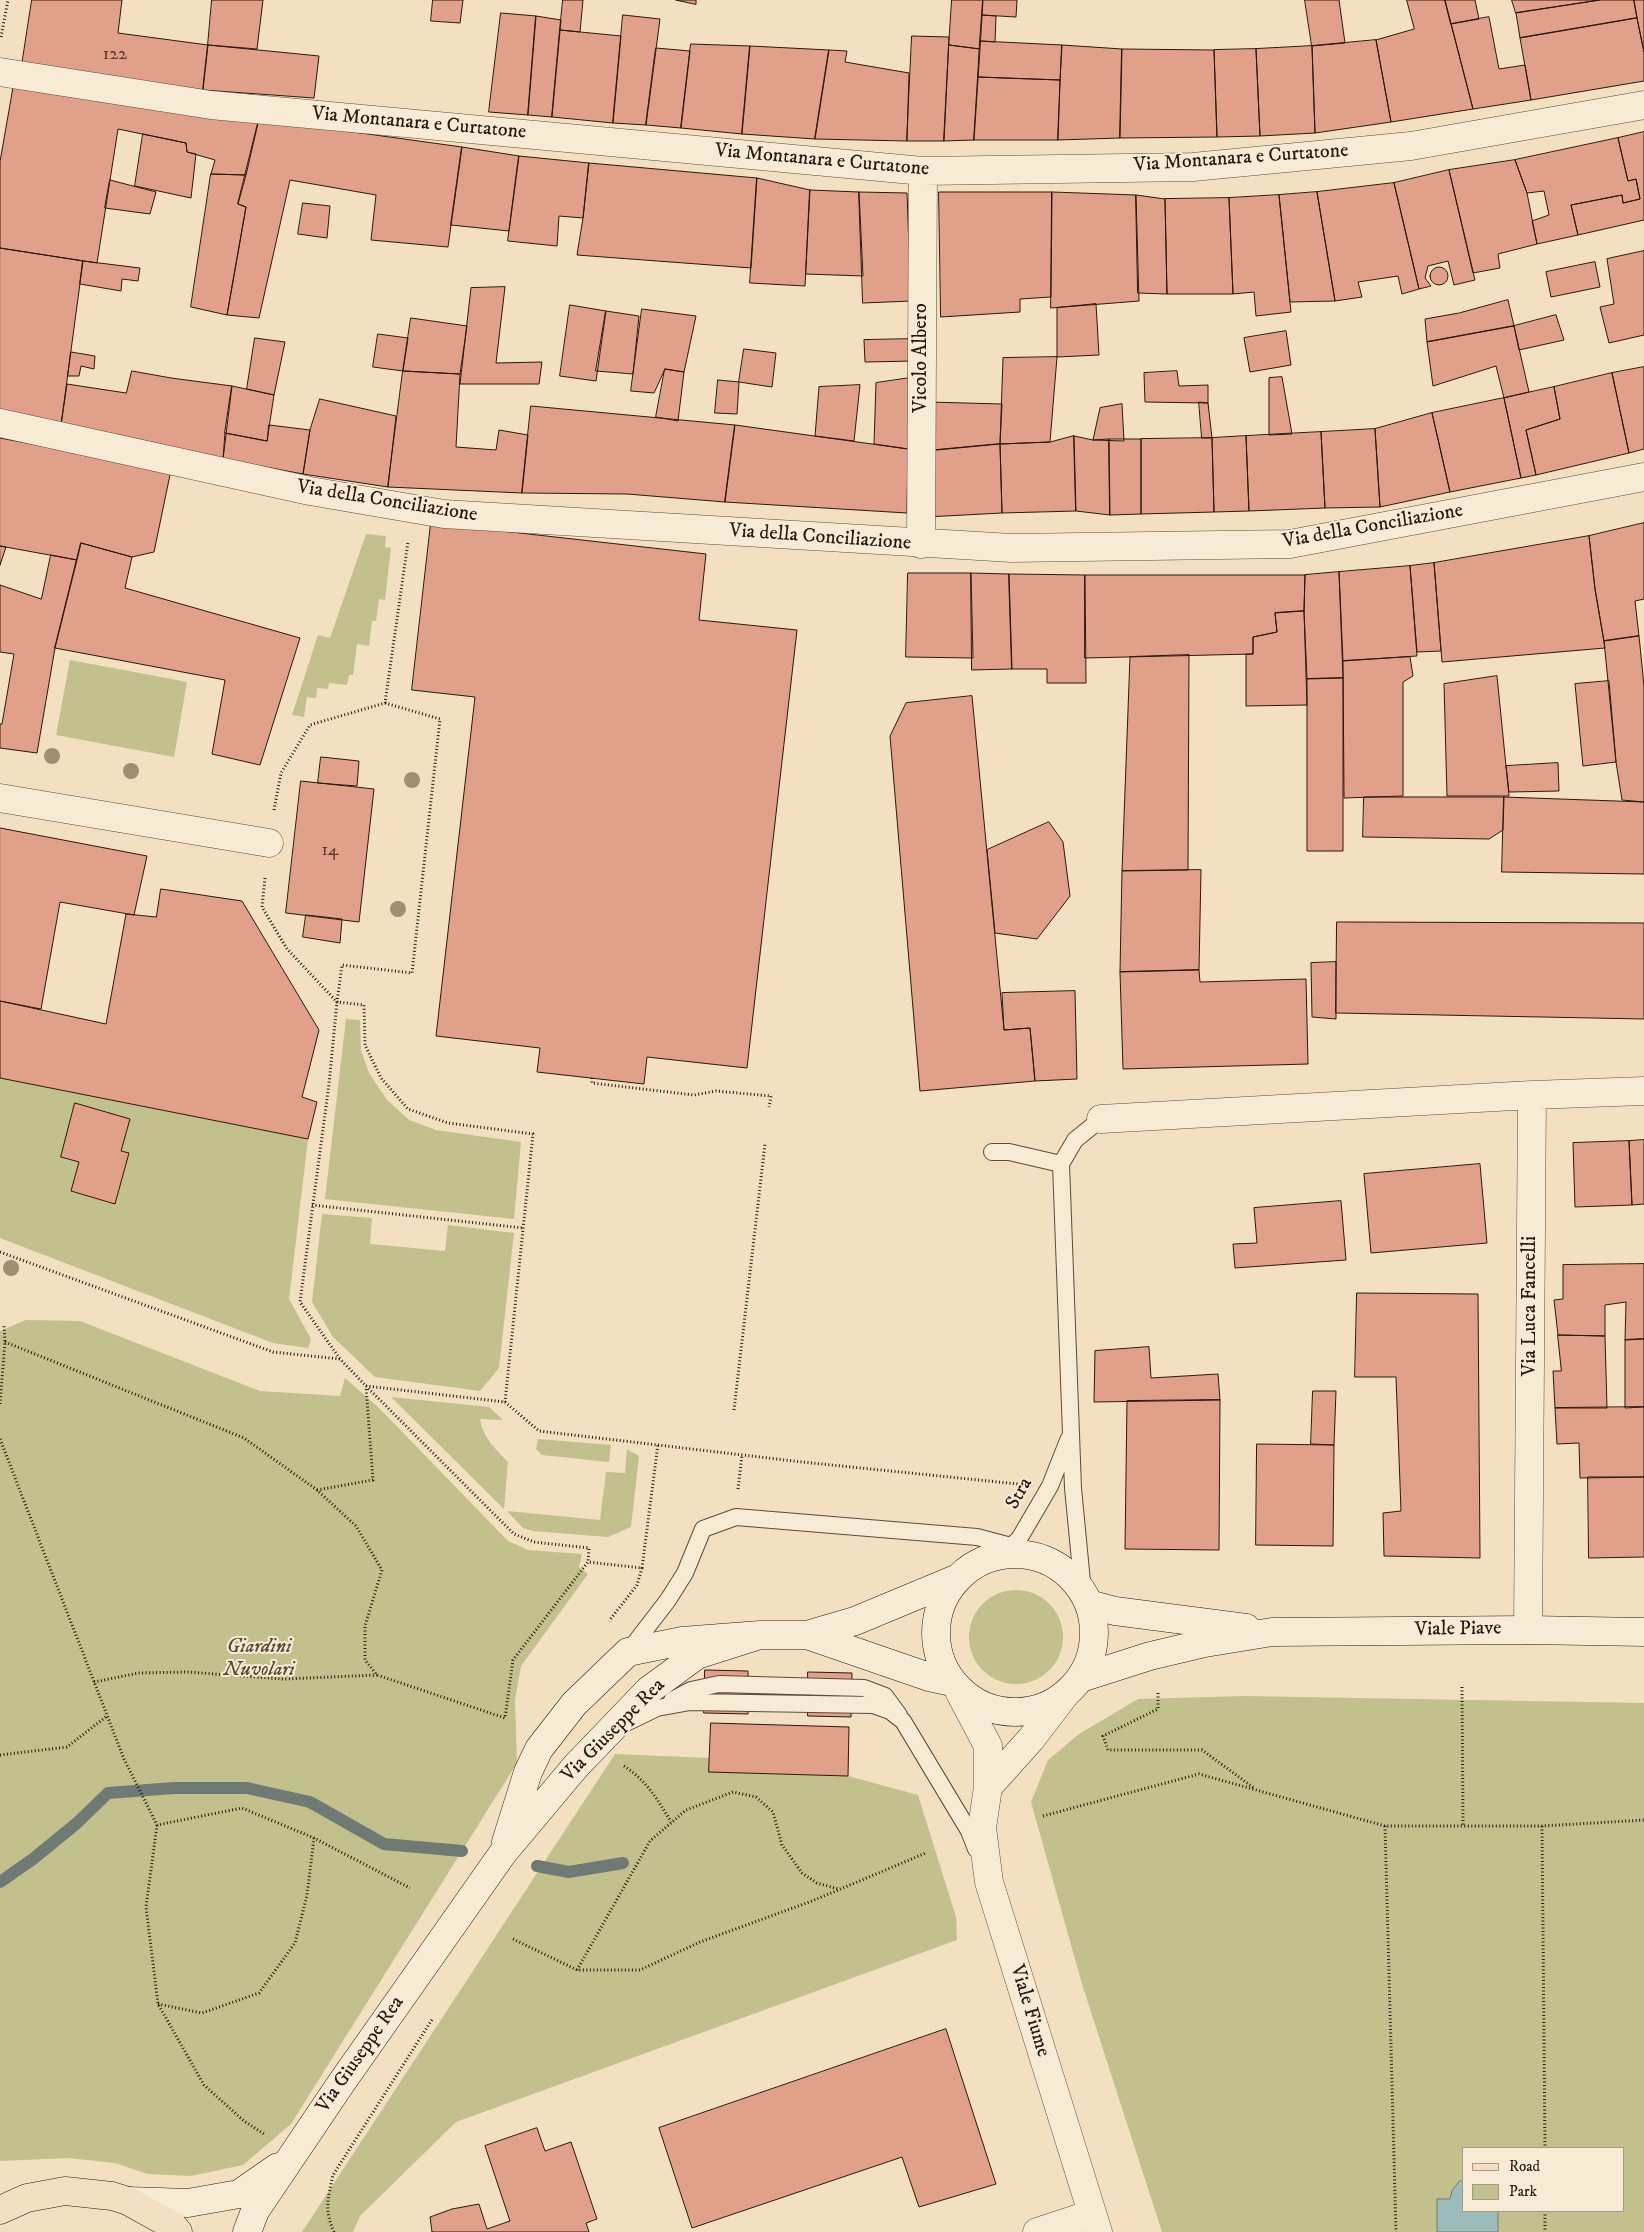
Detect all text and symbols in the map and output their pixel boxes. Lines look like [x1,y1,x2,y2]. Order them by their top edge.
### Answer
house number: 122 [103,44,127,66]
street label: Via Montanara e Curtatone [311,103,527,145]
street label: Via Montanara e Curtatone [714,140,930,182]
street label: Via Montanara e Curtatone [1133,140,1349,178]
street label: Vicolo Albero [910,303,934,413]
street label: Via della Conciliazione [295,476,479,528]
street label: Via della Conciliazione [1281,499,1465,555]
street label: Via della Conciliazione [728,520,912,556]
house number: 14 [322,840,338,862]
street label: Via Luca Fancelli [1519,1236,1543,1376]
street label: Stra [1001,1474,1039,1514]
street label: Viale Piave [1414,1617,1502,1643]
park label: Giardini Nuvolari [223,1636,295,1683]
street label: Via Giuseppe Rea [557,1674,671,1788]
street label: Viale Fiume [1004,1962,1054,2060]
street label: Via Giuseppe Rea [312,1992,410,2118]
legend [1462,2147,1624,2212]
text: Road [1509,2157,1540,2176]
text: Park [1509,2182,1537,2201]

